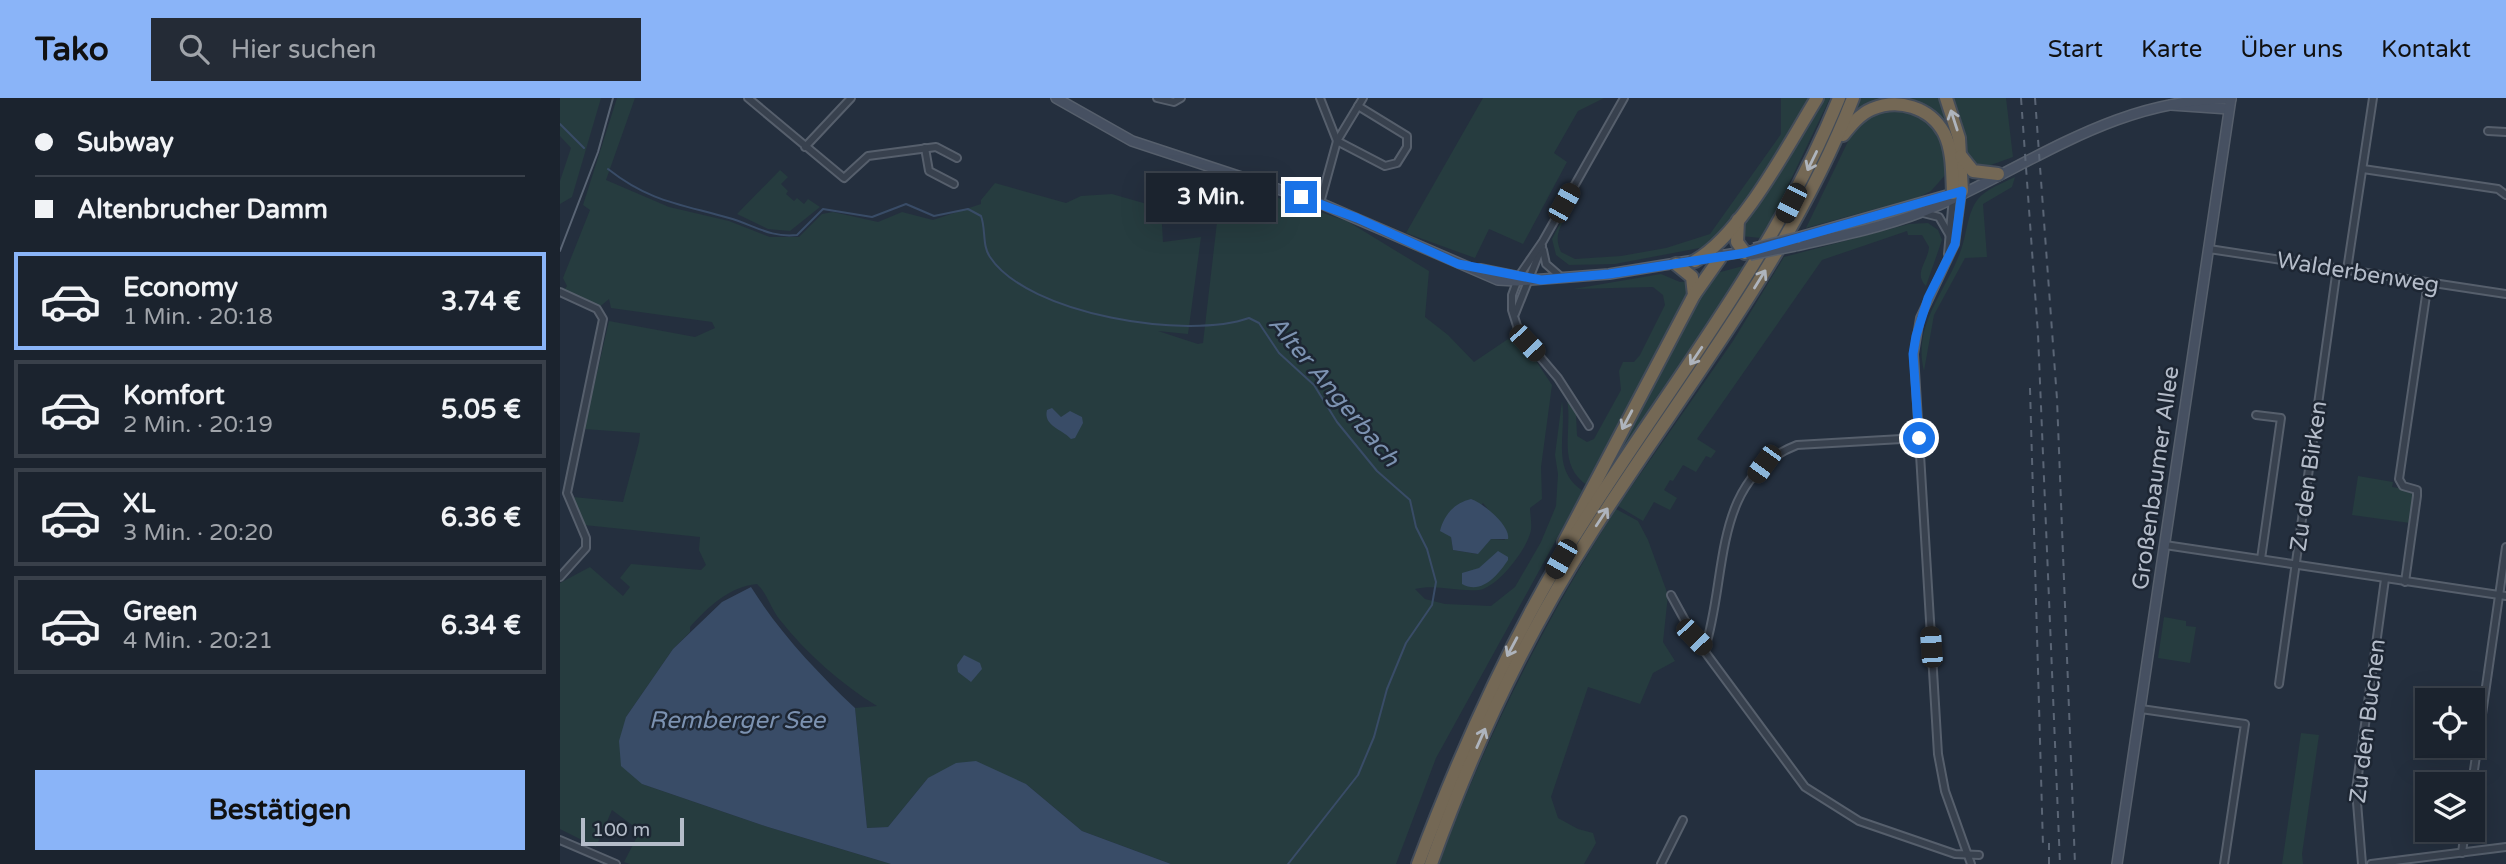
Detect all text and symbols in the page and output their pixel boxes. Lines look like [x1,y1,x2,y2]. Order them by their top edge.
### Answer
search box [151,18,641,81]
text: Tako [35,30,109,69]
icon: search [175,30,213,68]
text: Hier suchen [231,34,377,65]
text: Start [2048,35,2103,64]
text: Karte [2141,35,2202,64]
text: Über uns [2240,35,2343,64]
text: Kontakt [2381,35,2471,64]
one-way arrow [1947,109,1960,131]
text: Subway [77,127,174,158]
one-way arrow [1804,150,1818,171]
callout: 3 Min. [1147,172,1276,222]
car [1545,180,1584,226]
car [1773,180,1810,226]
route end [1285,181,1317,213]
text: 3 Min. [1177,183,1245,211]
text: Altenbrucher Damm [77,194,328,225]
street label: Walderbenweg [2275,246,2441,300]
icon: car [39,270,102,333]
one-way arrow [1754,270,1768,290]
text: Economy [123,272,238,303]
text: 3.74 € [441,286,521,317]
text: 1 Min. · 20:18 [123,303,273,331]
water label: Alter Angerbach [1262,310,1406,474]
car [1505,320,1550,366]
one-way arrow [1688,346,1703,365]
street label: Großenbaumer Allee [2126,364,2186,592]
icon: car [39,378,102,441]
text: Komfort [123,380,225,411]
text: 5.05 € [441,394,521,425]
street label: Zu den Birken [2285,399,2333,553]
one-way arrow [1619,409,1633,430]
text: 2 Min. · 20:19 [123,411,273,439]
route start [1903,422,1935,454]
car [1744,441,1785,487]
icon: car [39,486,102,549]
text: XL [123,488,155,519]
text: 6.36 € [441,502,521,533]
one-way arrow [1595,508,1609,528]
text: 3 Min. · 20:20 [123,519,273,547]
car [1542,536,1581,582]
icon: car [39,594,102,657]
text: Green [123,596,198,627]
text: 6.34 € [441,610,521,641]
car [1672,615,1717,659]
car [1920,625,1943,669]
text: 4 Min. · 20:21 [123,627,273,655]
one-way arrow [1504,636,1518,657]
street label: Zu den Buchen [2344,637,2392,805]
map controls [2415,688,2485,842]
button: locate [2415,688,2485,758]
water label: Remberger See [649,706,827,735]
one-way arrow [1475,728,1488,749]
button: Bestätigen [35,770,525,850]
button: layers [2415,772,2485,842]
scale bar [581,815,684,847]
text: 100 m [592,819,650,841]

